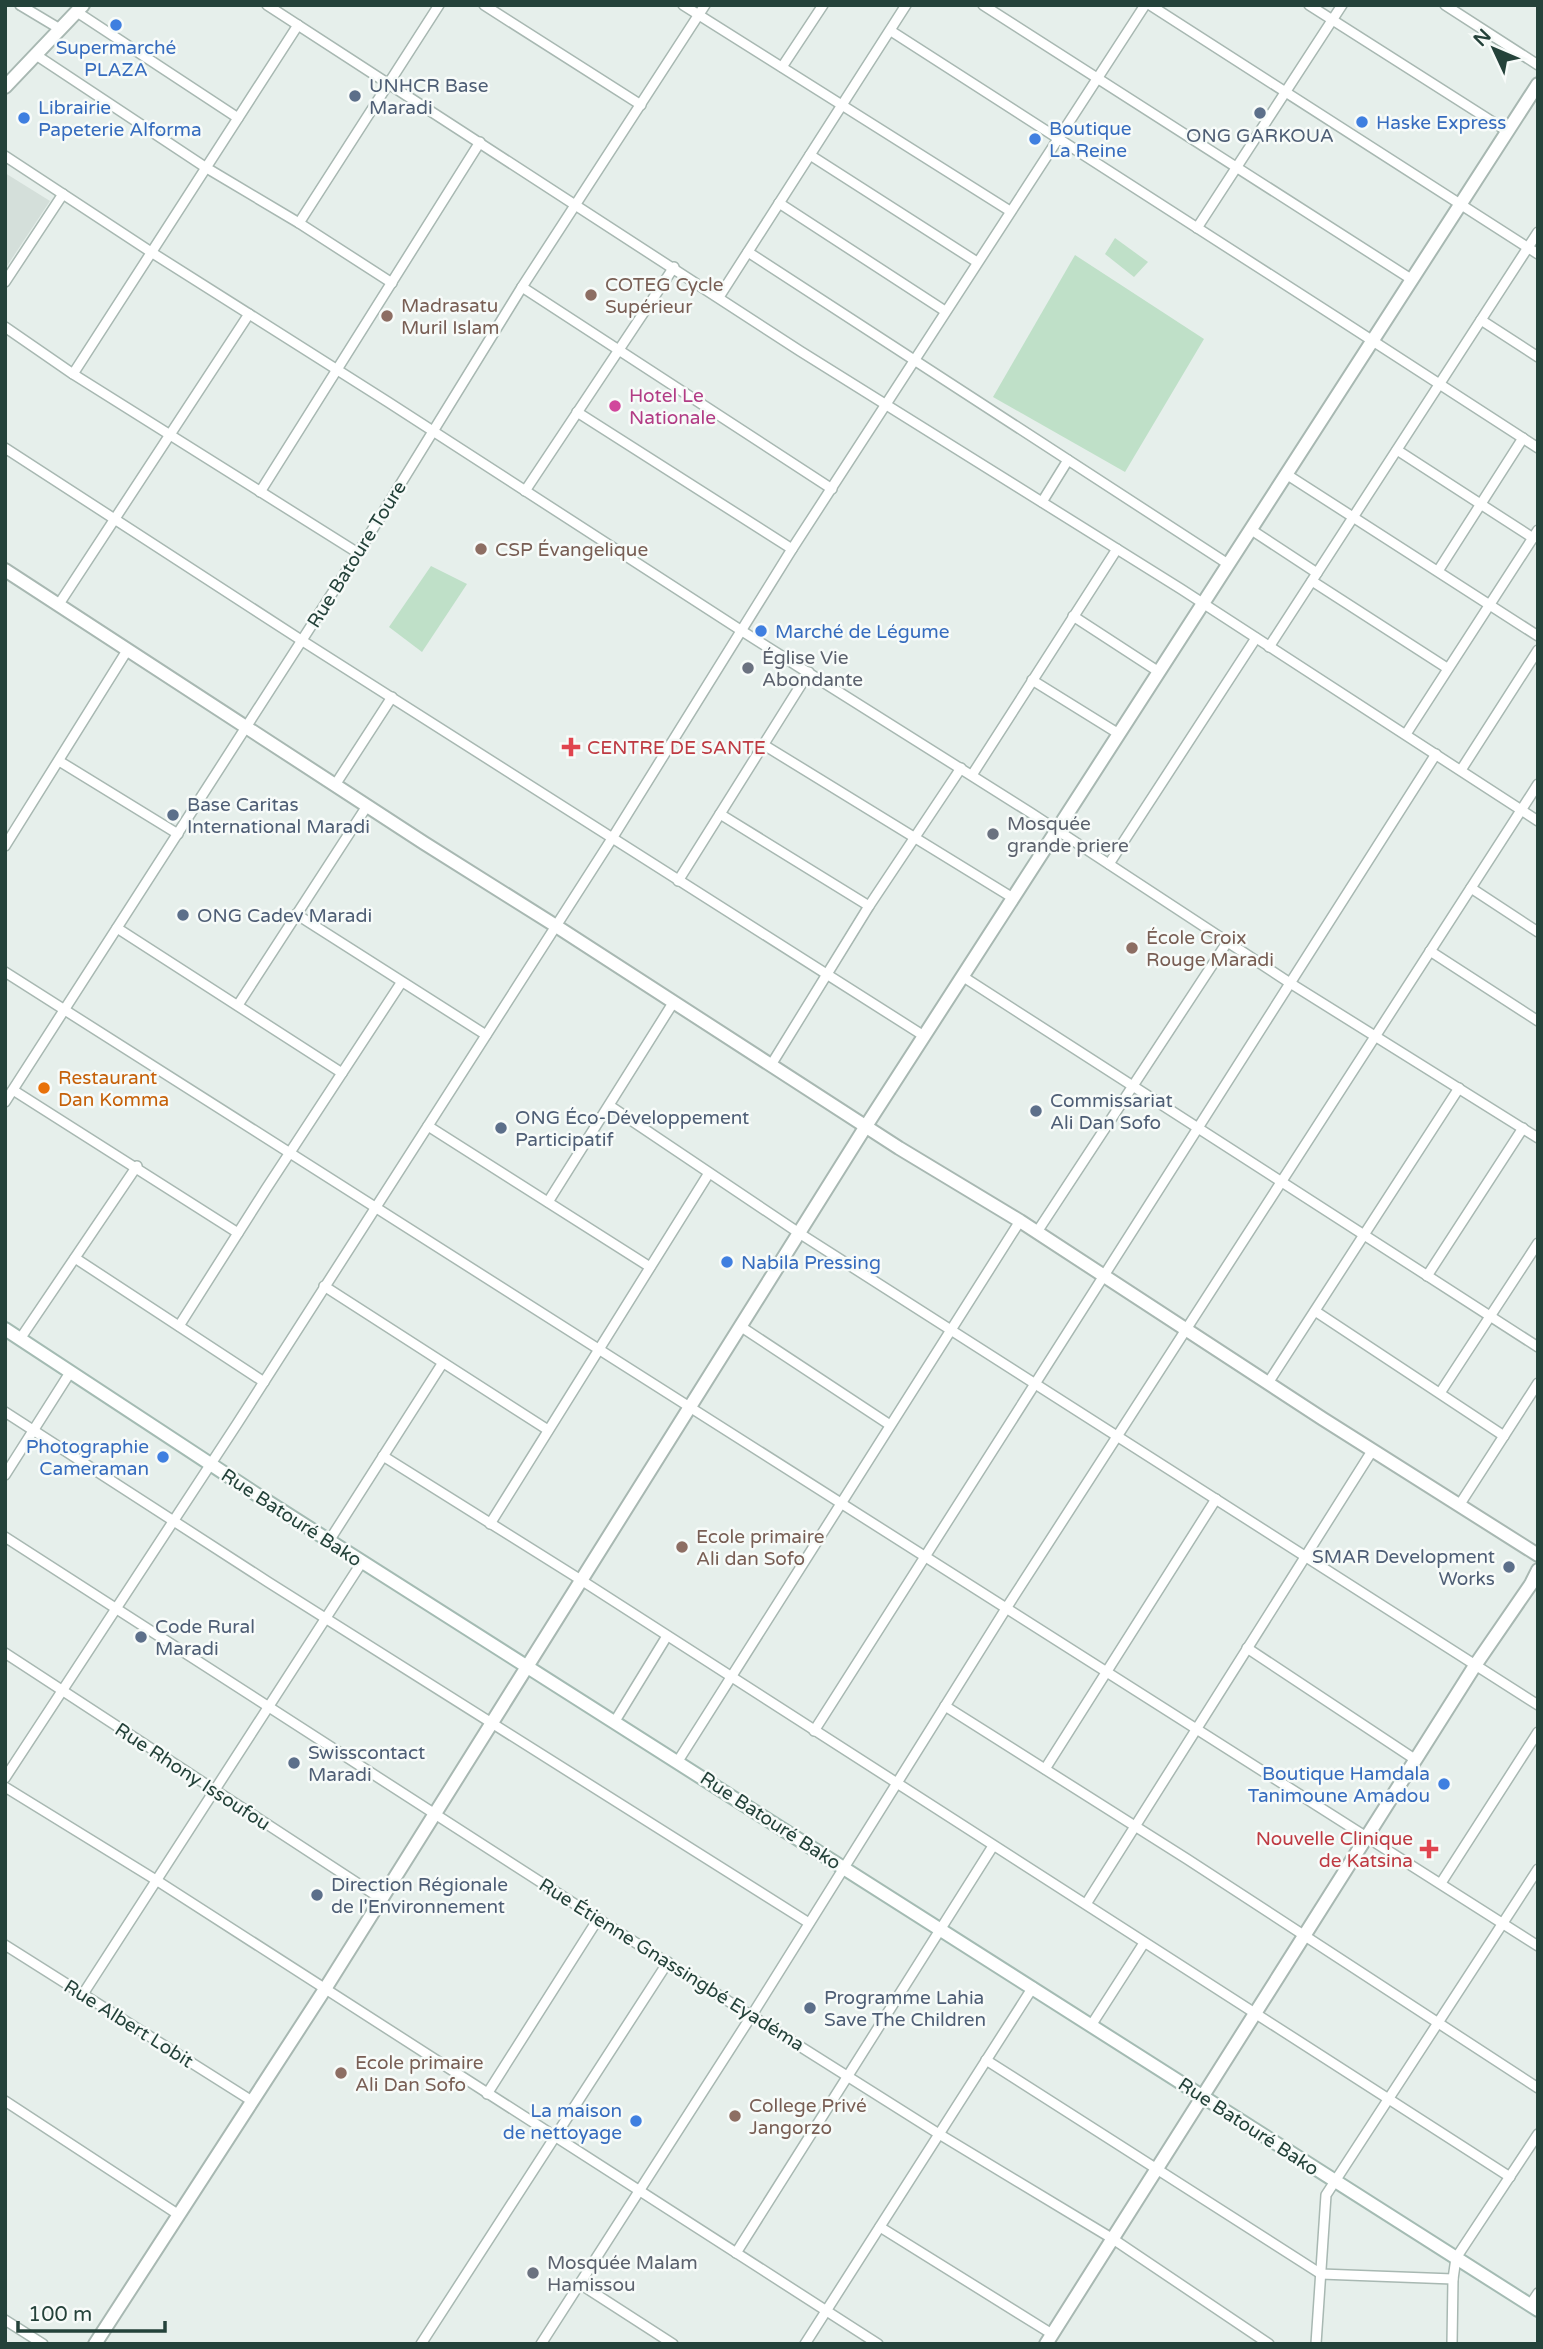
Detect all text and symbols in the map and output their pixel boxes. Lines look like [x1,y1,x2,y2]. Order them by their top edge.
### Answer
north arrow [1459,14,1529,84]
marker: Supermarché PLAZA [108,17,124,33]
text: N [1469,25,1496,51]
place label: Supermarché PLAZA [56,37,176,81]
place label: UNHCR Base Maradi [369,75,488,119]
marker: UNHCR Base Maradi [347,88,363,104]
place label: Librairie Papeterie Alforma [38,97,202,141]
marker: ONG GARKOUA [1252,105,1268,121]
marker: Librairie Papeterie Alforma [16,110,32,126]
place label: Haske Express [1376,112,1506,134]
marker: Haske Express [1354,114,1370,130]
place label: Boutique La Reine [1049,118,1132,162]
place label: ONG GARKOUA [1186,125,1334,147]
marker: Boutique La Reine [1027,131,1043,147]
place label: COTEG Cycle Supérieur [605,274,724,318]
marker: COTEG Cycle Supérieur [583,287,599,303]
place label: Madrasatu Muril Islam [401,295,500,339]
marker: Madrasatu Muril Islam [379,308,395,324]
place label: Hotel Le Nationale [629,385,716,429]
marker: Hotel Le Nationale [607,398,623,414]
street label: Rue Batoure Toure [303,477,411,632]
place label: CSP Évangelique [495,539,648,561]
marker: CSP Évangelique [473,541,489,557]
place label: Marché de Légume [775,621,950,643]
marker: Marché de Légume [753,623,769,639]
place label: Église Vie Abondante [762,647,863,691]
marker: Église Vie Abondante [740,660,756,676]
marker: CENTRE DE SANTE [561,737,581,757]
place label: CENTRE DE SANTE [587,737,766,759]
place label: Base Caritas International Maradi [187,794,370,838]
marker: Base Caritas International Maradi [165,807,181,823]
place label: Mosquée grande priere [1007,813,1129,857]
marker: Mosquée grande priere [985,826,1001,842]
place label: ONG Cadev Maradi [197,905,372,927]
marker: ONG Cadev Maradi [175,907,191,923]
place label: École Croix Rouge Maradi [1146,927,1274,971]
marker: École Croix Rouge Maradi [1124,940,1140,956]
place label: Restaurant Dan Komma [58,1067,169,1111]
marker: Restaurant Dan Komma [36,1080,52,1096]
place label: Commissariat Ali Dan Sofo [1050,1090,1173,1134]
marker: Commissariat Ali Dan Sofo [1028,1103,1044,1119]
place label: ONG Éco-Développement Participatif [515,1107,749,1151]
marker: ONG Éco-Développement Participatif [493,1120,509,1136]
place label: Nabila Pressing [741,1252,881,1274]
marker: Nabila Pressing [719,1254,735,1270]
place label: Photographie Cameraman [26,1436,149,1480]
marker: Photographie Cameraman [155,1449,171,1465]
street label: Rue Batouré Bako [217,1464,366,1571]
place label: Ecole primaire Ali dan Sofo [696,1526,824,1570]
marker: Ecole primaire Ali dan Sofo [674,1539,690,1555]
place label: SMAR Development Works [1312,1546,1495,1590]
marker: SMAR Development Works [1501,1559,1517,1575]
place label: Code Rural Maradi [155,1616,255,1660]
marker: Code Rural Maradi [133,1629,149,1645]
street label: Rue Rhony Issoufou [111,1718,274,1835]
place label: Swisscontact Maradi [308,1742,425,1786]
marker: Swisscontact Maradi [286,1755,302,1771]
place label: Boutique Hamdala Tanimoune Amadou [1248,1763,1430,1807]
street label: Rue Batouré Bako [696,1767,845,1874]
marker: Boutique Hamdala Tanimoune Amadou [1436,1776,1452,1792]
place label: Nouvelle Clinique de Katsina [1256,1828,1413,1872]
marker: Nouvelle Clinique de Katsina [1419,1839,1439,1859]
place label: Direction Régionale de l'Environnement [331,1874,508,1918]
street label: Rue Étienne Gnassingbé Eyadéma [535,1874,808,2056]
marker: Direction Régionale de l'Environnement [309,1887,325,1903]
street label: Rue Albert Lobit [60,1975,197,2072]
place label: Programme Lahia Save The Children [824,1987,986,2031]
marker: Programme Lahia Save The Children [802,2000,818,2016]
place label: Ecole primaire Ali Dan Sofo [355,2052,483,2096]
marker: Ecole primaire Ali Dan Sofo [333,2065,349,2081]
street label: Rue Batouré Bako [1174,2073,1323,2180]
place label: College Privé Jangorzo [749,2095,867,2139]
place label: La maison de nettoyage [503,2100,622,2144]
marker: College Privé Jangorzo [727,2108,743,2124]
marker: La maison de nettoyage [628,2113,644,2129]
place label: Mosquée Malam Hamissou [547,2252,698,2296]
marker: Mosquée Malam Hamissou [525,2265,541,2281]
scale bar [18,2290,164,2334]
text: 100 m [28,2302,92,2327]

